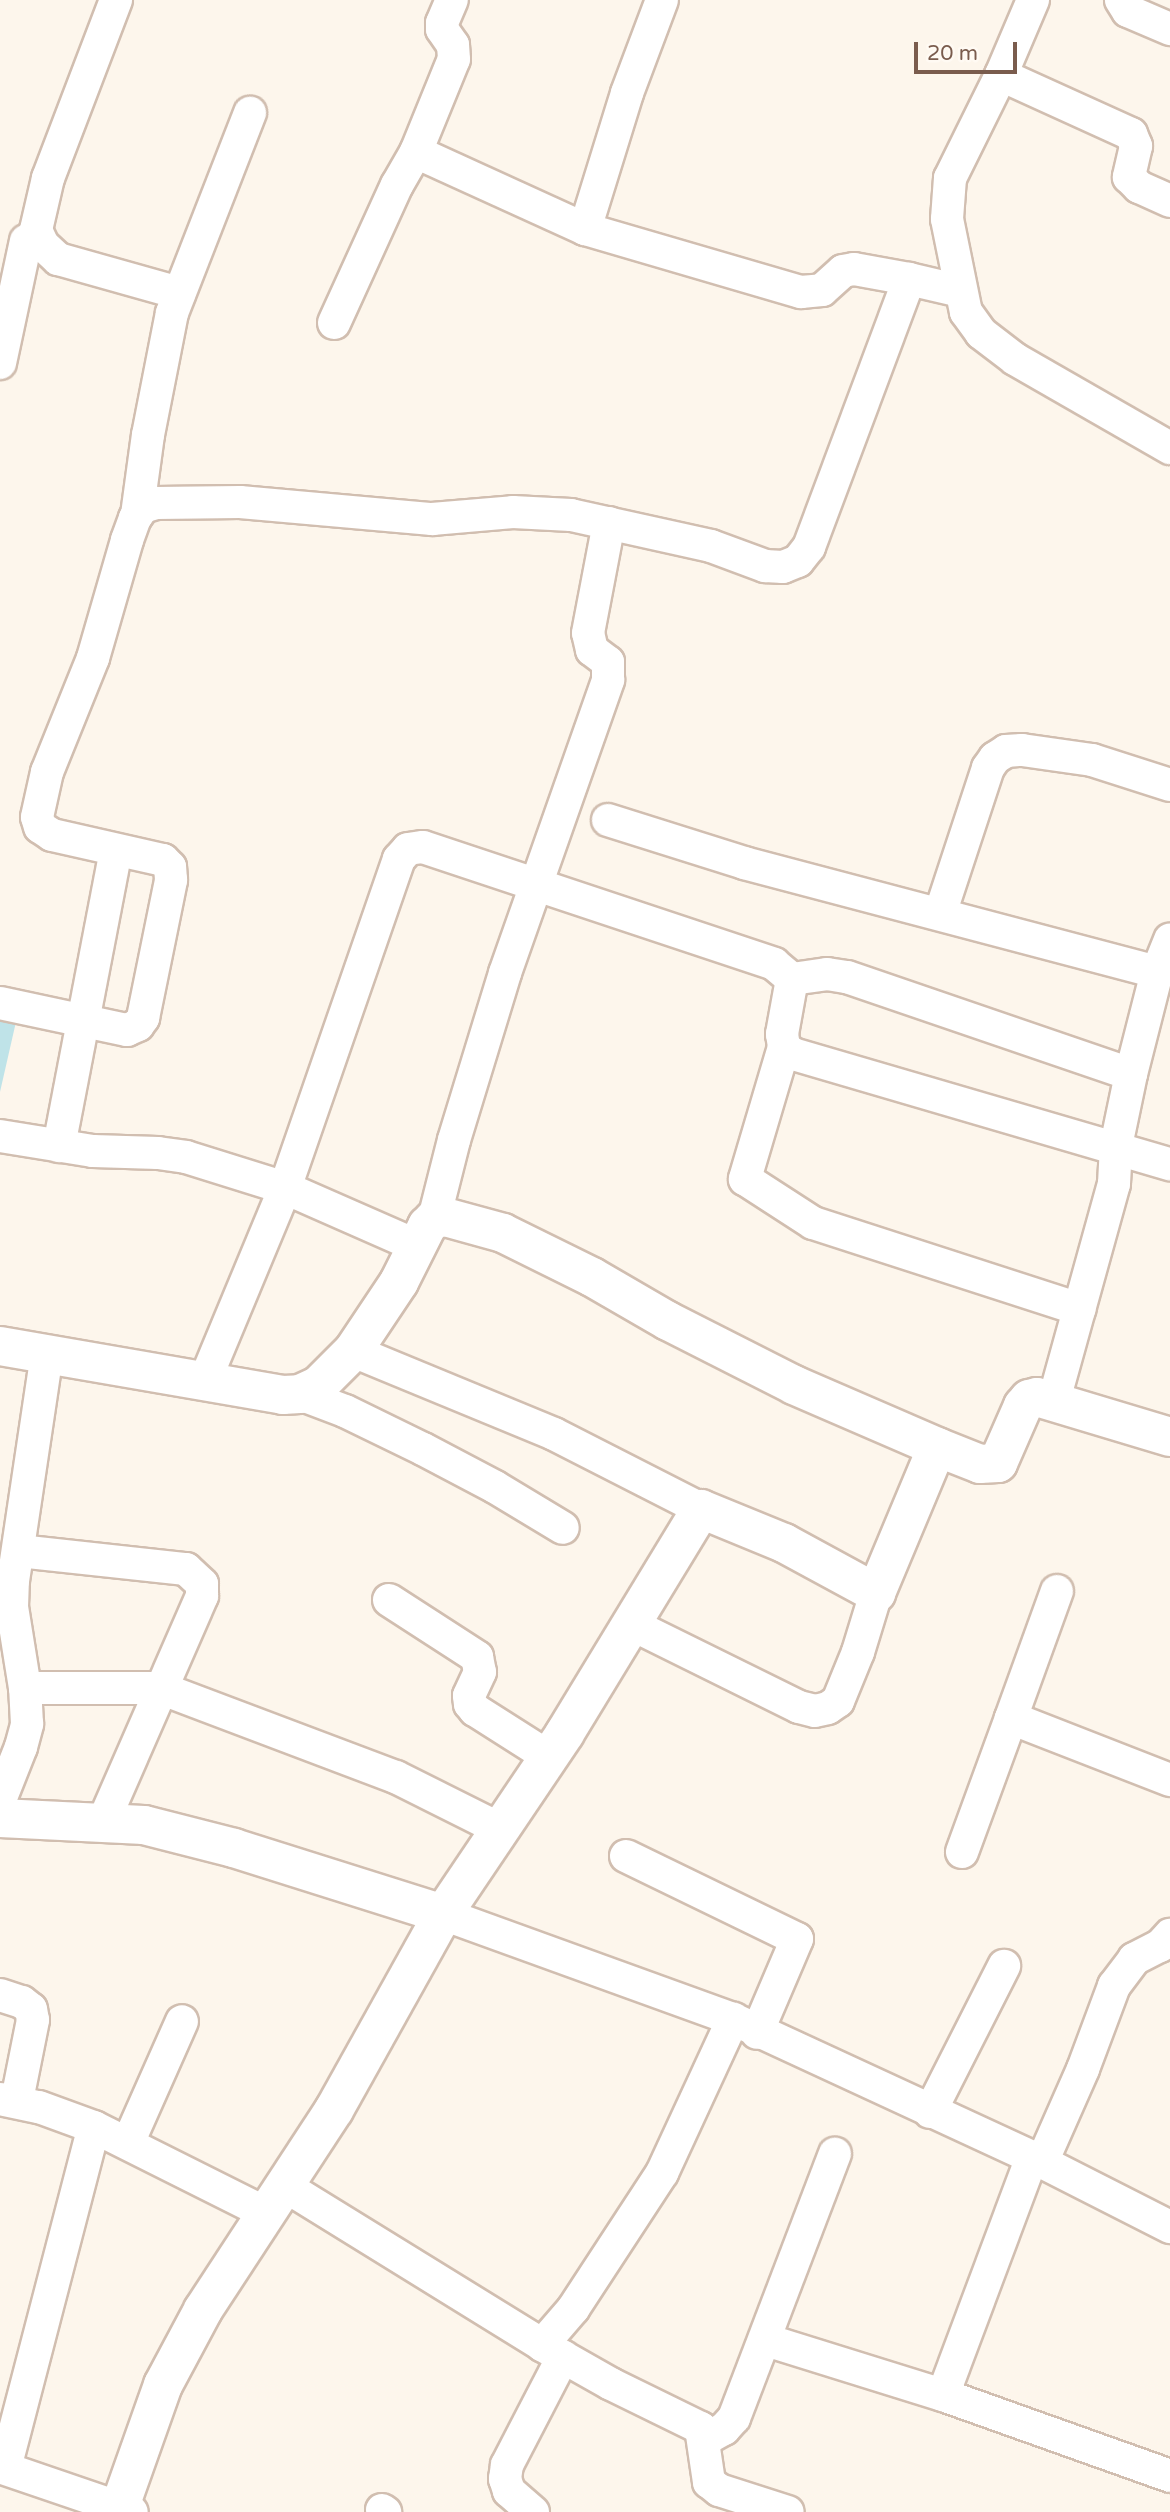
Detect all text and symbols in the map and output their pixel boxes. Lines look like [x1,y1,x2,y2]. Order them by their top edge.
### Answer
scale bar [918,28,1021,72]
text: 20 m [927,41,978,66]

